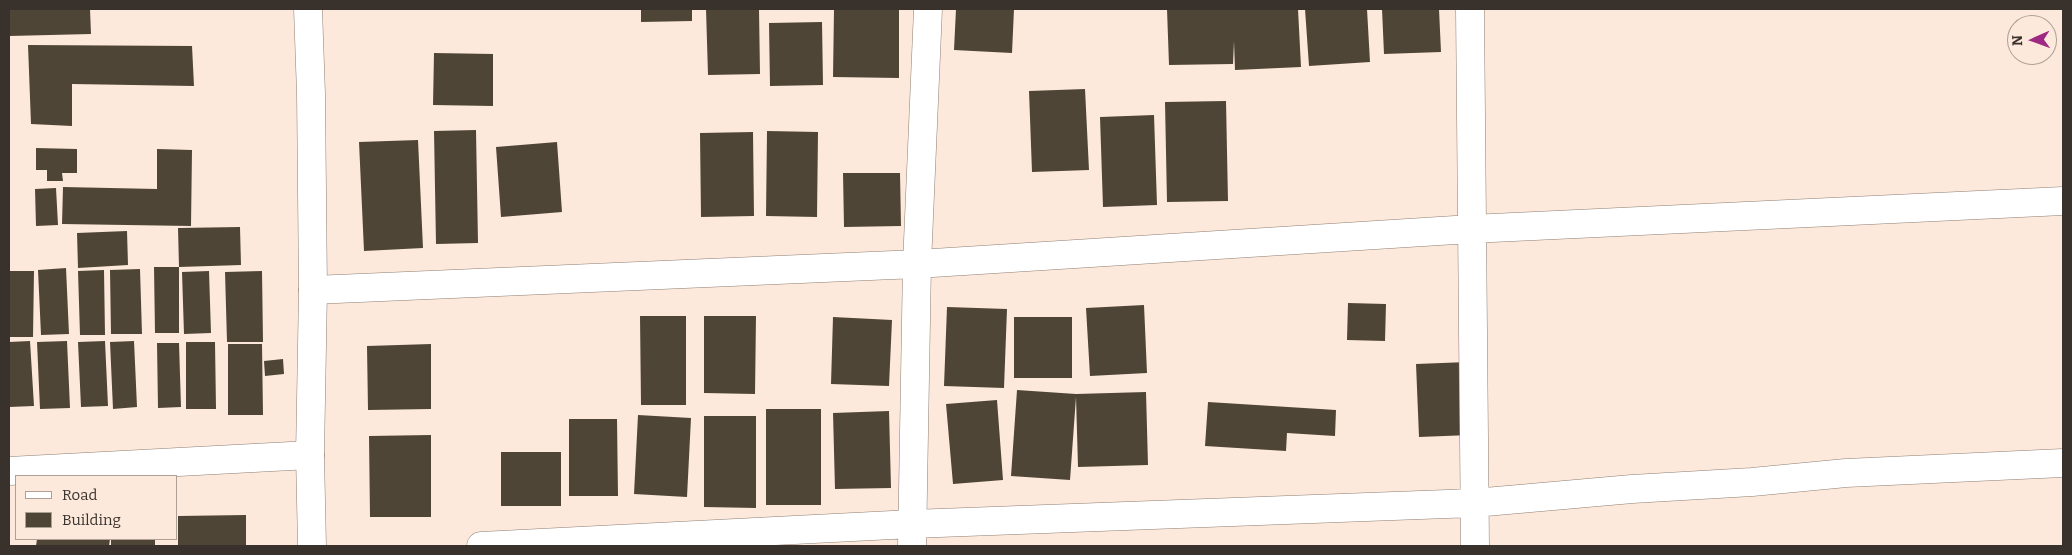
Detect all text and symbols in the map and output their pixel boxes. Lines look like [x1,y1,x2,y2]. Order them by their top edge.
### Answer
north arrow [2007,15,2057,65]
text: N [2009,35,2026,46]
legend [15,475,178,540]
text: Road [62,486,97,504]
text: Building [62,511,121,529]

